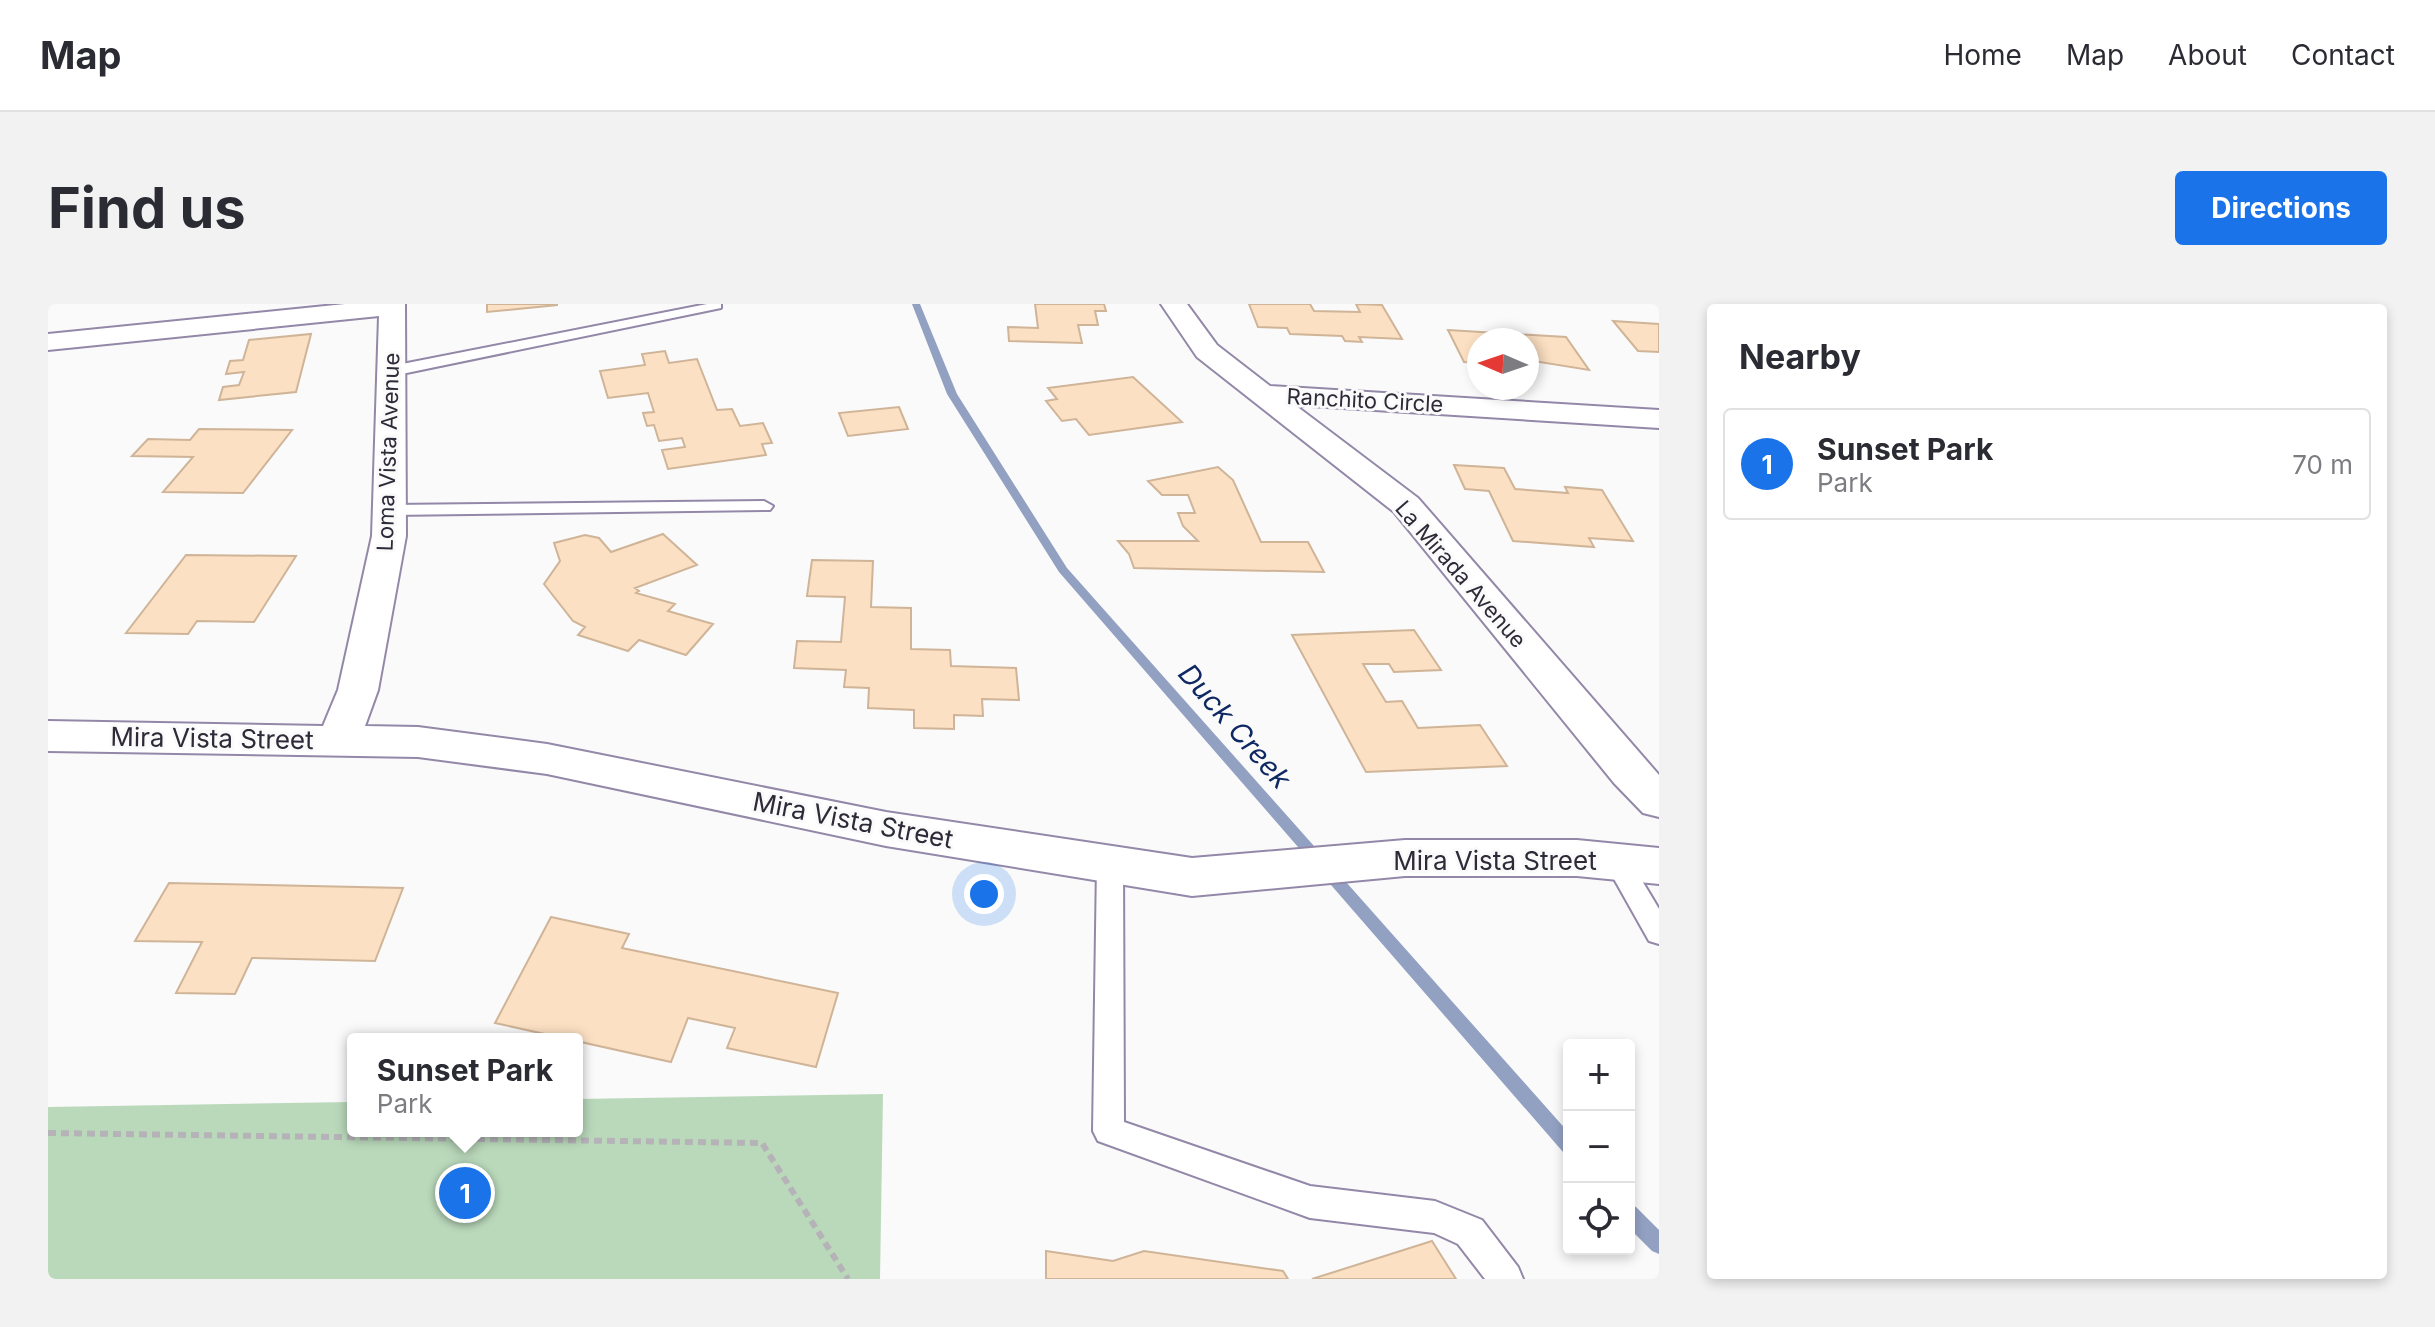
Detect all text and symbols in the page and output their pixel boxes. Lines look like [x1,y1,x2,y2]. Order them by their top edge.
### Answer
text: Map [40,32,121,78]
text: Home [1943,38,2022,72]
text: Map [2066,38,2124,72]
text: About [2168,38,2247,72]
text: Contact [2291,38,2395,72]
button: Directions [2175,171,2387,245]
text: Find us [48,174,246,242]
north arrow [1467,328,1539,400]
text: Nearby [1739,336,1861,377]
street label: Loma Vista Avenue [372,352,404,552]
street label: Ranchito Circle [1286,383,1444,417]
text: Sunset Park [1817,431,1993,467]
text: 1 [1761,449,1773,480]
text: 70 m [2292,449,2353,480]
text: Park [1817,467,1873,498]
street label: La Mirada Avenue [1390,495,1532,653]
water label: Duck Creek [1172,657,1299,796]
street label: Mira Vista Street [110,721,314,755]
street label: Mira Vista Street [750,785,956,855]
street label: Mira Vista Street [1393,845,1597,876]
your location [964,874,1004,914]
popup [347,1033,583,1137]
map controls [1563,1039,1635,1255]
button: + [1563,1039,1635,1111]
text: Sunset Park [377,1052,553,1088]
text: Park [377,1088,433,1119]
button: − [1563,1111,1635,1183]
pin: 1 [439,1163,491,1223]
button: locate [1563,1183,1635,1255]

